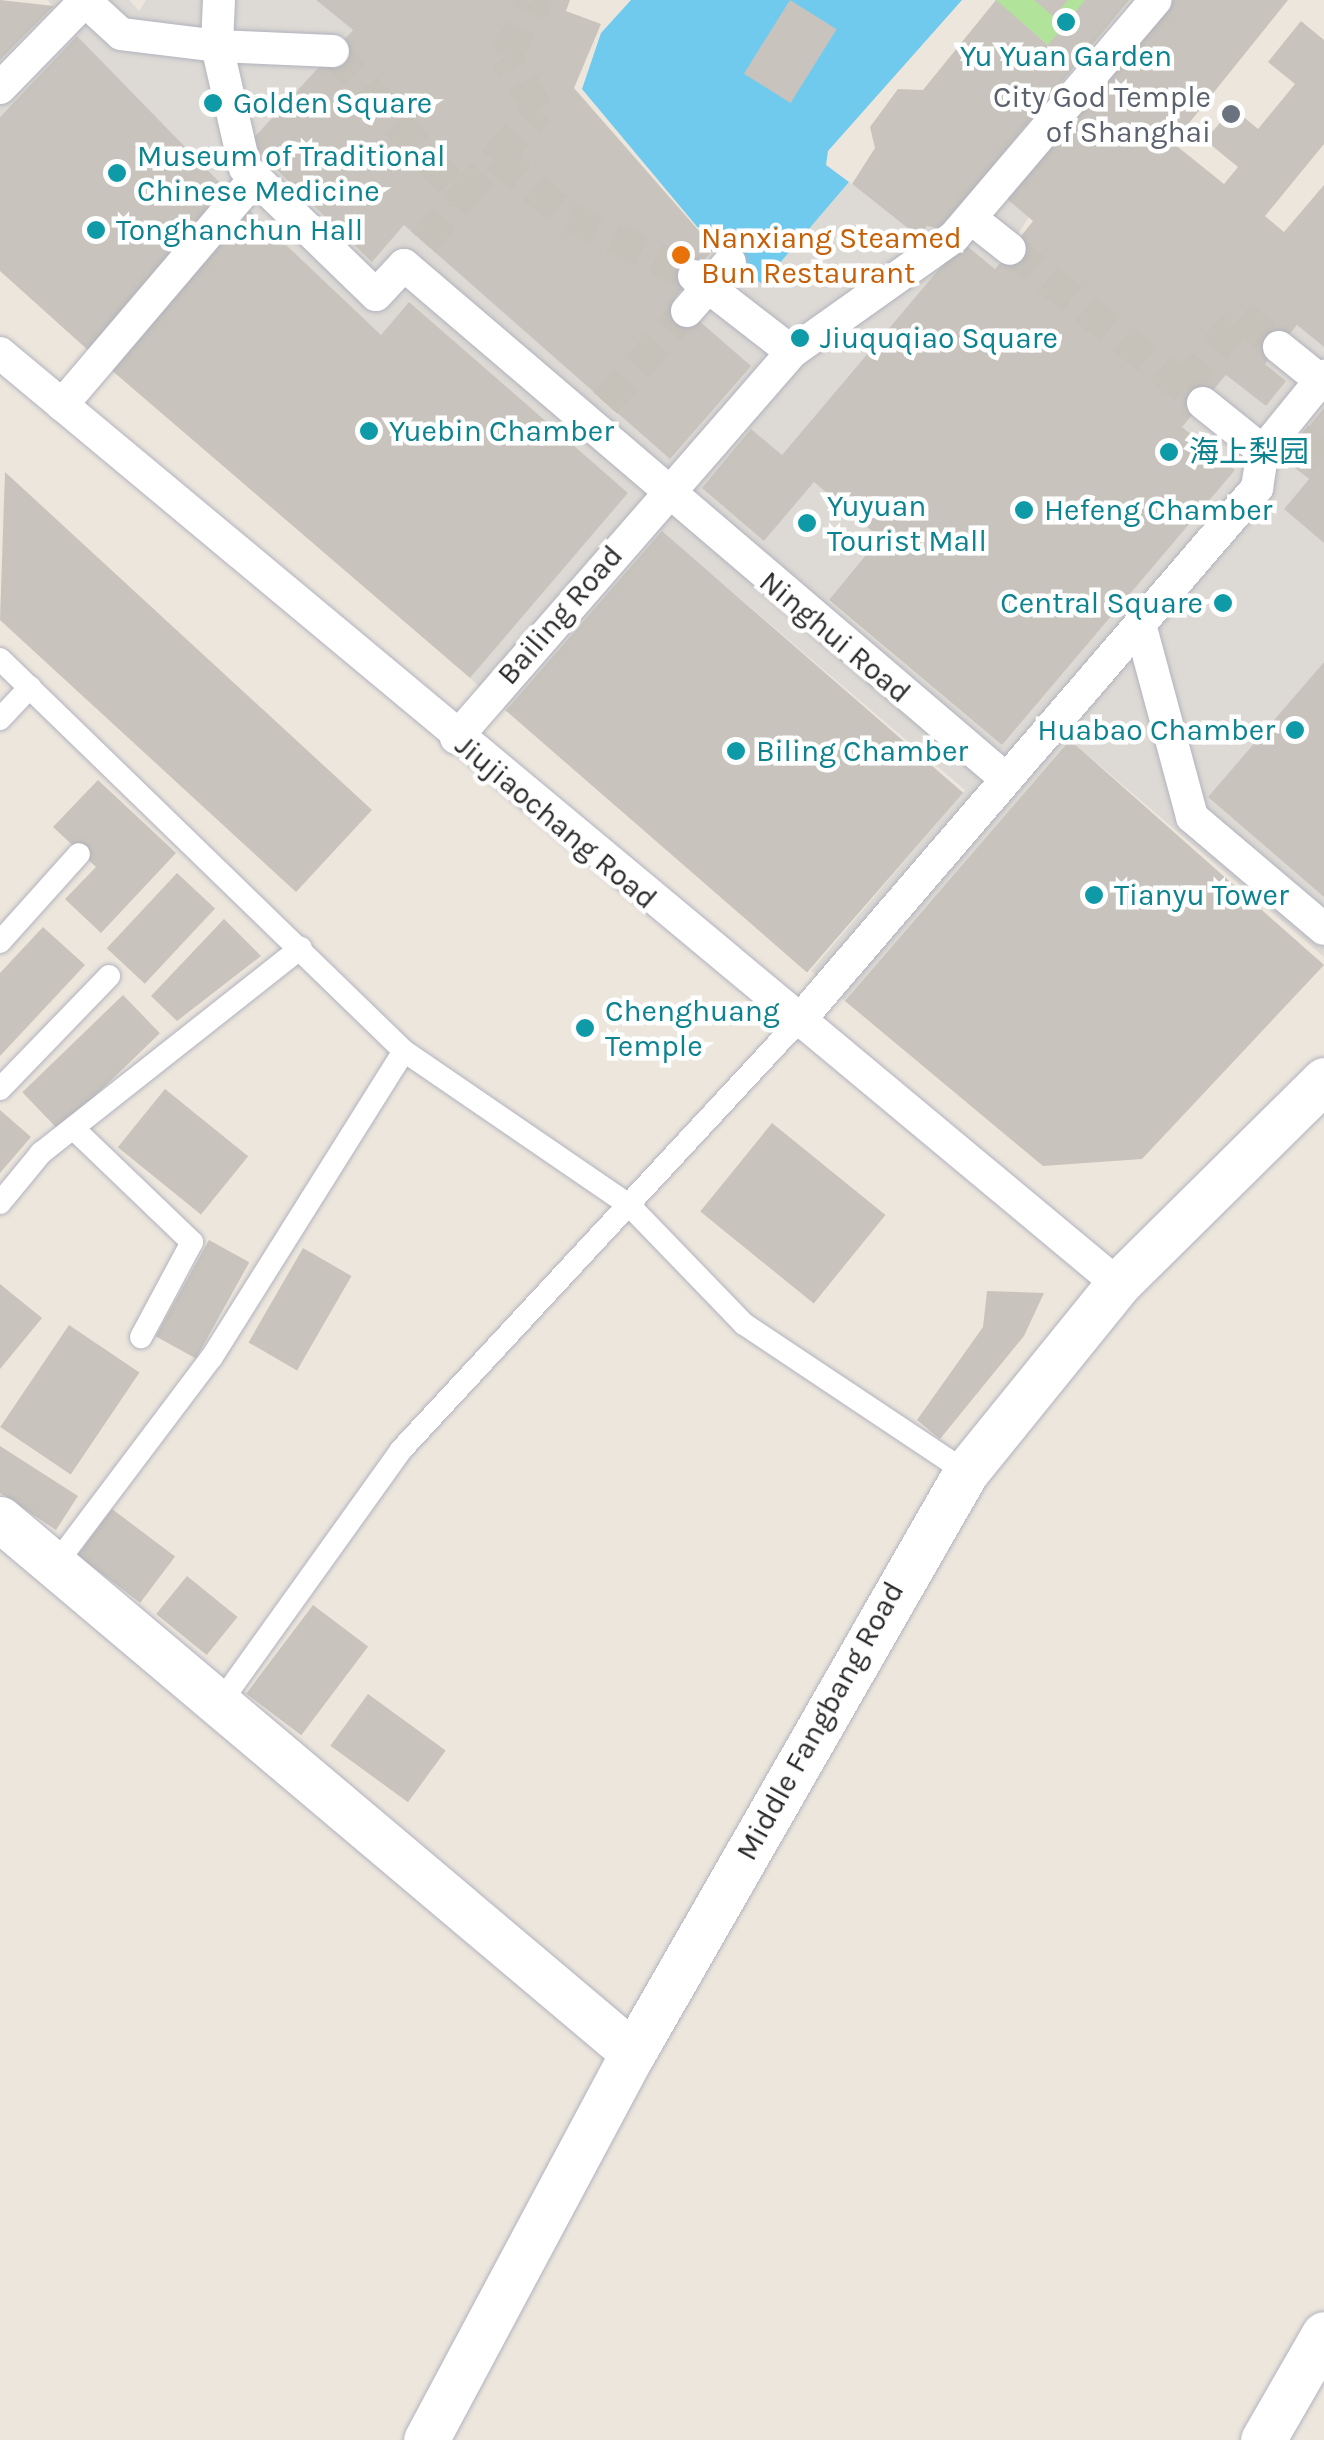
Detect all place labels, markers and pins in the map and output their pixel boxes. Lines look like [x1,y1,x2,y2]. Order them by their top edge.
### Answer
marker: Yu Yuan Garden [1055,11,1077,33]
place label: Yu Yuan Garden [960,38,1172,74]
place label: City God Temple of Shanghai [993,79,1211,150]
place label: Golden Square [233,85,432,121]
marker: Golden Square [202,92,224,114]
marker: City God Temple of Shanghai [1220,103,1242,125]
place label: Museum of Traditional Chinese Medicine [137,138,445,208]
marker: Museum of Traditional Chinese Medicine [106,162,128,184]
place label: Tonghanchun Hall [116,212,363,248]
marker: Tonghanchun Hall [85,219,107,241]
place label: Nanxiang Steamed Bun Restaurant [701,220,962,290]
marker: Nanxiang Steamed Bun Restaurant [670,244,692,266]
place label: Jiuquqiao Square [820,320,1058,356]
marker: Jiuquqiao Square [789,327,811,349]
place label: Yuebin Chamber [389,413,614,449]
marker: Yuebin Chamber [358,420,380,442]
place label: 海上梨园 [1189,434,1309,470]
marker: 海上梨园 [1158,441,1180,463]
place label: Yuyuan Tourist Mall [827,488,987,558]
place label: Hefeng Chamber [1044,492,1272,528]
marker: Hefeng Chamber [1013,499,1035,521]
marker: Yuyuan Tourist Mall [796,512,818,534]
place label: Central Square [1000,585,1203,621]
marker: Central Square [1212,592,1234,614]
place label: Huabao Chamber [1037,712,1275,748]
marker: Huabao Chamber [1284,719,1306,741]
place label: Biling Chamber [756,733,968,769]
marker: Biling Chamber [725,740,747,762]
place label: Tianyu Tower [1114,877,1289,913]
marker: Tianyu Tower [1083,884,1105,906]
place label: Chenghuang Temple [605,993,780,1064]
marker: Chenghuang Temple [574,1017,596,1039]

